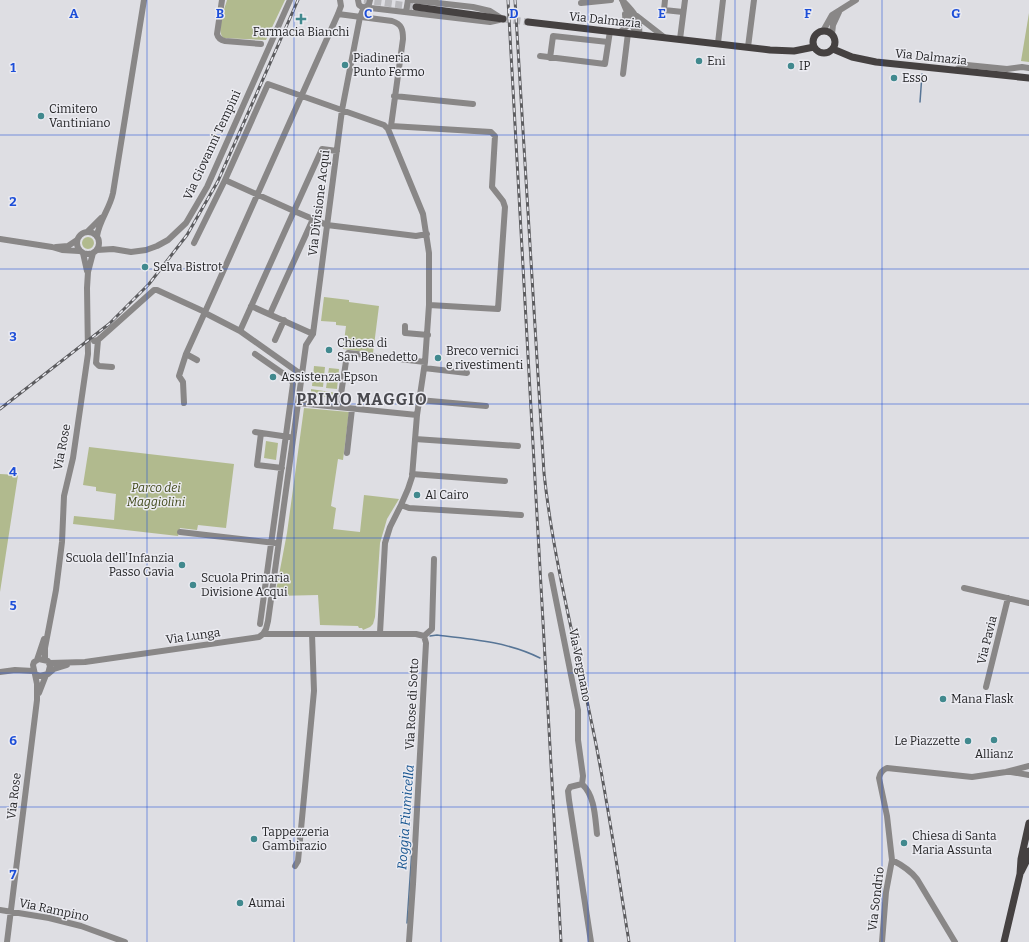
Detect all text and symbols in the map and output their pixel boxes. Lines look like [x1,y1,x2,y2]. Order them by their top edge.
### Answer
text: A [69,6,79,21]
text: B [216,6,224,21]
text: C [364,6,372,21]
text: D [509,6,519,21]
text: E [658,6,666,21]
text: F [804,6,812,21]
text: G [951,6,961,21]
street label: Via Dalmazia [568,9,642,31]
marker: Farmacia Bianchi [296,14,306,24]
place label: Farmacia Bianchi [253,25,350,39]
street label: Via Dalmazia [894,46,968,68]
place label: Piadineria Punto Fermo [353,51,425,79]
place label: Eni [707,54,726,68]
marker: Eni [694,56,704,66]
place label: IP [799,59,810,73]
text: 1 [10,60,16,75]
marker: Piadineria Punto Fermo [340,60,350,70]
marker: IP [786,61,796,71]
place label: Esso [902,71,928,85]
marker: Esso [889,73,899,83]
street label: Via Giovanni Tempini [180,88,244,202]
place label: Cimitero Vantiniano [49,102,111,130]
marker: Cimitero Vantiniano [36,111,46,121]
street label: Via Divisione Acqui [306,149,332,257]
text: 2 [9,194,17,209]
place label: Selva Bistrot [153,260,223,274]
marker: Selva Bistrot [140,262,150,272]
text: 3 [9,329,17,344]
place label: Chiesa di San Benedetto [337,336,418,364]
place label: Breco vernici e rivestimenti [446,344,524,372]
marker: Chiesa di San Benedetto [324,345,334,355]
marker: Breco vernici e rivestimenti [433,353,443,363]
place label: Assistenza Epson [281,370,378,384]
marker: Assistenza Epson [268,372,278,382]
district label: PRIMO MAGGIO [296,390,428,409]
street label: Via Rose [51,423,73,471]
text: 4 [9,464,17,479]
park label: Parco dei Maggiolini [127,481,186,509]
place label: Al Cairo [425,488,469,502]
marker: Al Cairo [412,490,422,500]
place label: Scuola dell'Infanzia Passo Gavia [65,551,174,579]
marker: Scuola dell'Infanzia Passo Gavia [177,560,187,570]
place label: Scuola Primaria Divisione Acqui [201,571,290,599]
marker: Scuola Primaria Divisione Acqui [188,580,198,590]
text: 5 [9,598,17,613]
street label: Via Pavia [974,614,1000,666]
street label: Via Lunga [165,625,222,647]
street label: Via Vergnano [566,627,594,703]
street label: Via Rose di Sotto [403,658,421,750]
place label: Mana Flask [951,692,1014,706]
marker: Mana Flask [938,694,948,704]
text: 6 [9,733,17,748]
place label: Le Piazzette [894,734,960,748]
marker: Allianz [989,735,999,745]
marker: Le Piazzette [963,736,973,746]
place label: Allianz [975,747,1014,761]
water label: Roggia Fiumicella [394,764,417,870]
street label: Via Rose [4,772,24,820]
place label: Tappezzeria Gambirazio [262,825,329,853]
place label: Chiesa di Santa Maria Assunta [912,829,997,857]
marker: Tappezzeria Gambirazio [249,834,259,844]
marker: Chiesa di Santa Maria Assunta [899,838,909,848]
street label: Via Sondrio [865,866,887,932]
text: 7 [10,867,17,882]
street label: Via Rampino [18,896,90,924]
place label: Aumai [248,896,286,910]
marker: Aumai [235,898,245,908]

